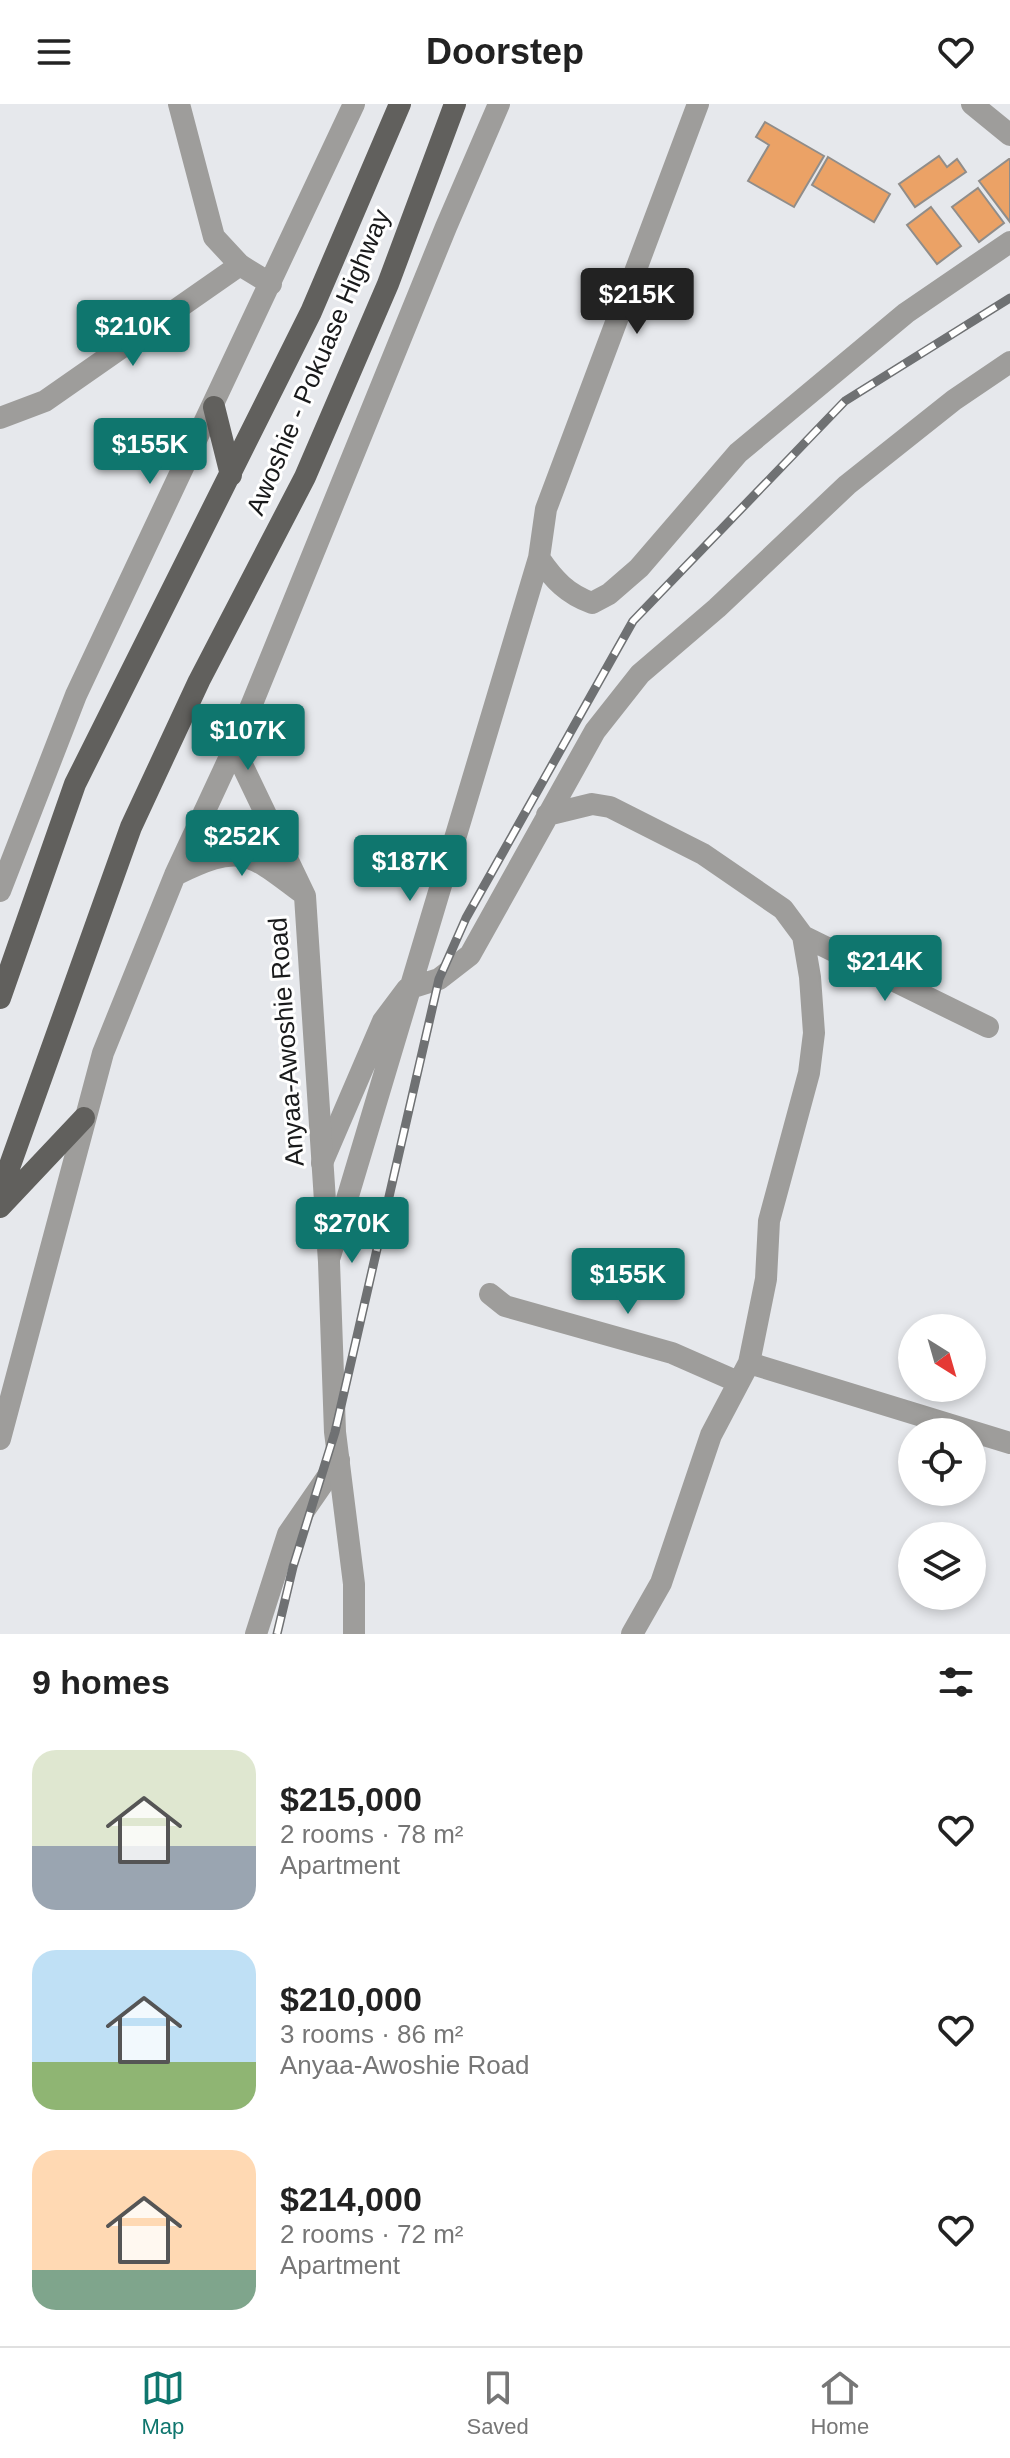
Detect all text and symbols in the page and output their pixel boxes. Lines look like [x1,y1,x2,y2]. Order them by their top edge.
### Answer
icon: menu [32,30,76,74]
icon: heart [934,30,978,74]
text: Doorstep [426,31,584,72]
street label: Awoshie - Pokuase Highway [240,205,396,519]
pin: $215K [581,268,693,336]
text: $215K [599,279,675,309]
pin: $210K [77,300,189,368]
text: $210K [95,311,171,341]
pin: $155K [94,418,206,486]
text: $155K [112,429,188,459]
pin: $107K [192,704,304,772]
text: $107K [210,715,286,745]
pin: $252K [186,810,298,878]
text: $252K [204,821,280,851]
pin: $187K [354,835,466,903]
text: $187K [372,846,448,876]
street label: Anyaa-Awoshie Road [262,916,310,1168]
pin: $214K [829,935,941,1003]
text: $214K [847,946,923,976]
pin: $270K [296,1197,408,1265]
text: $270K [314,1208,390,1238]
pin: $155K [572,1248,684,1316]
text: $155K [590,1259,666,1289]
north arrow [898,1314,986,1402]
map controls [898,1314,986,1610]
button: locate [898,1418,986,1506]
button: layers [898,1522,986,1610]
icon: filters [934,1660,978,1704]
text: 9 homes [32,1663,170,1701]
text: $215,000 [280,1780,422,1818]
icon: home [96,1782,192,1878]
icon: heart [934,1808,978,1852]
text: 2 rooms · 78 m² [280,1819,464,1849]
text: Apartment [280,1850,400,1880]
text: $210,000 [280,1980,422,2018]
icon: home [96,1982,192,2078]
icon: heart [934,2008,978,2052]
text: 3 rooms · 86 m² [280,2019,464,2049]
text: Anyaa-Awoshie Road [280,2050,530,2080]
text: $214,000 [280,2180,422,2218]
icon: home [96,2182,192,2278]
icon: heart [934,2208,978,2252]
text: 2 rooms · 72 m² [280,2219,464,2249]
text: Apartment [280,2250,400,2280]
tab: Map [141,2366,185,2440]
tab: Saved [466,2366,529,2440]
tab: Home [810,2366,869,2440]

